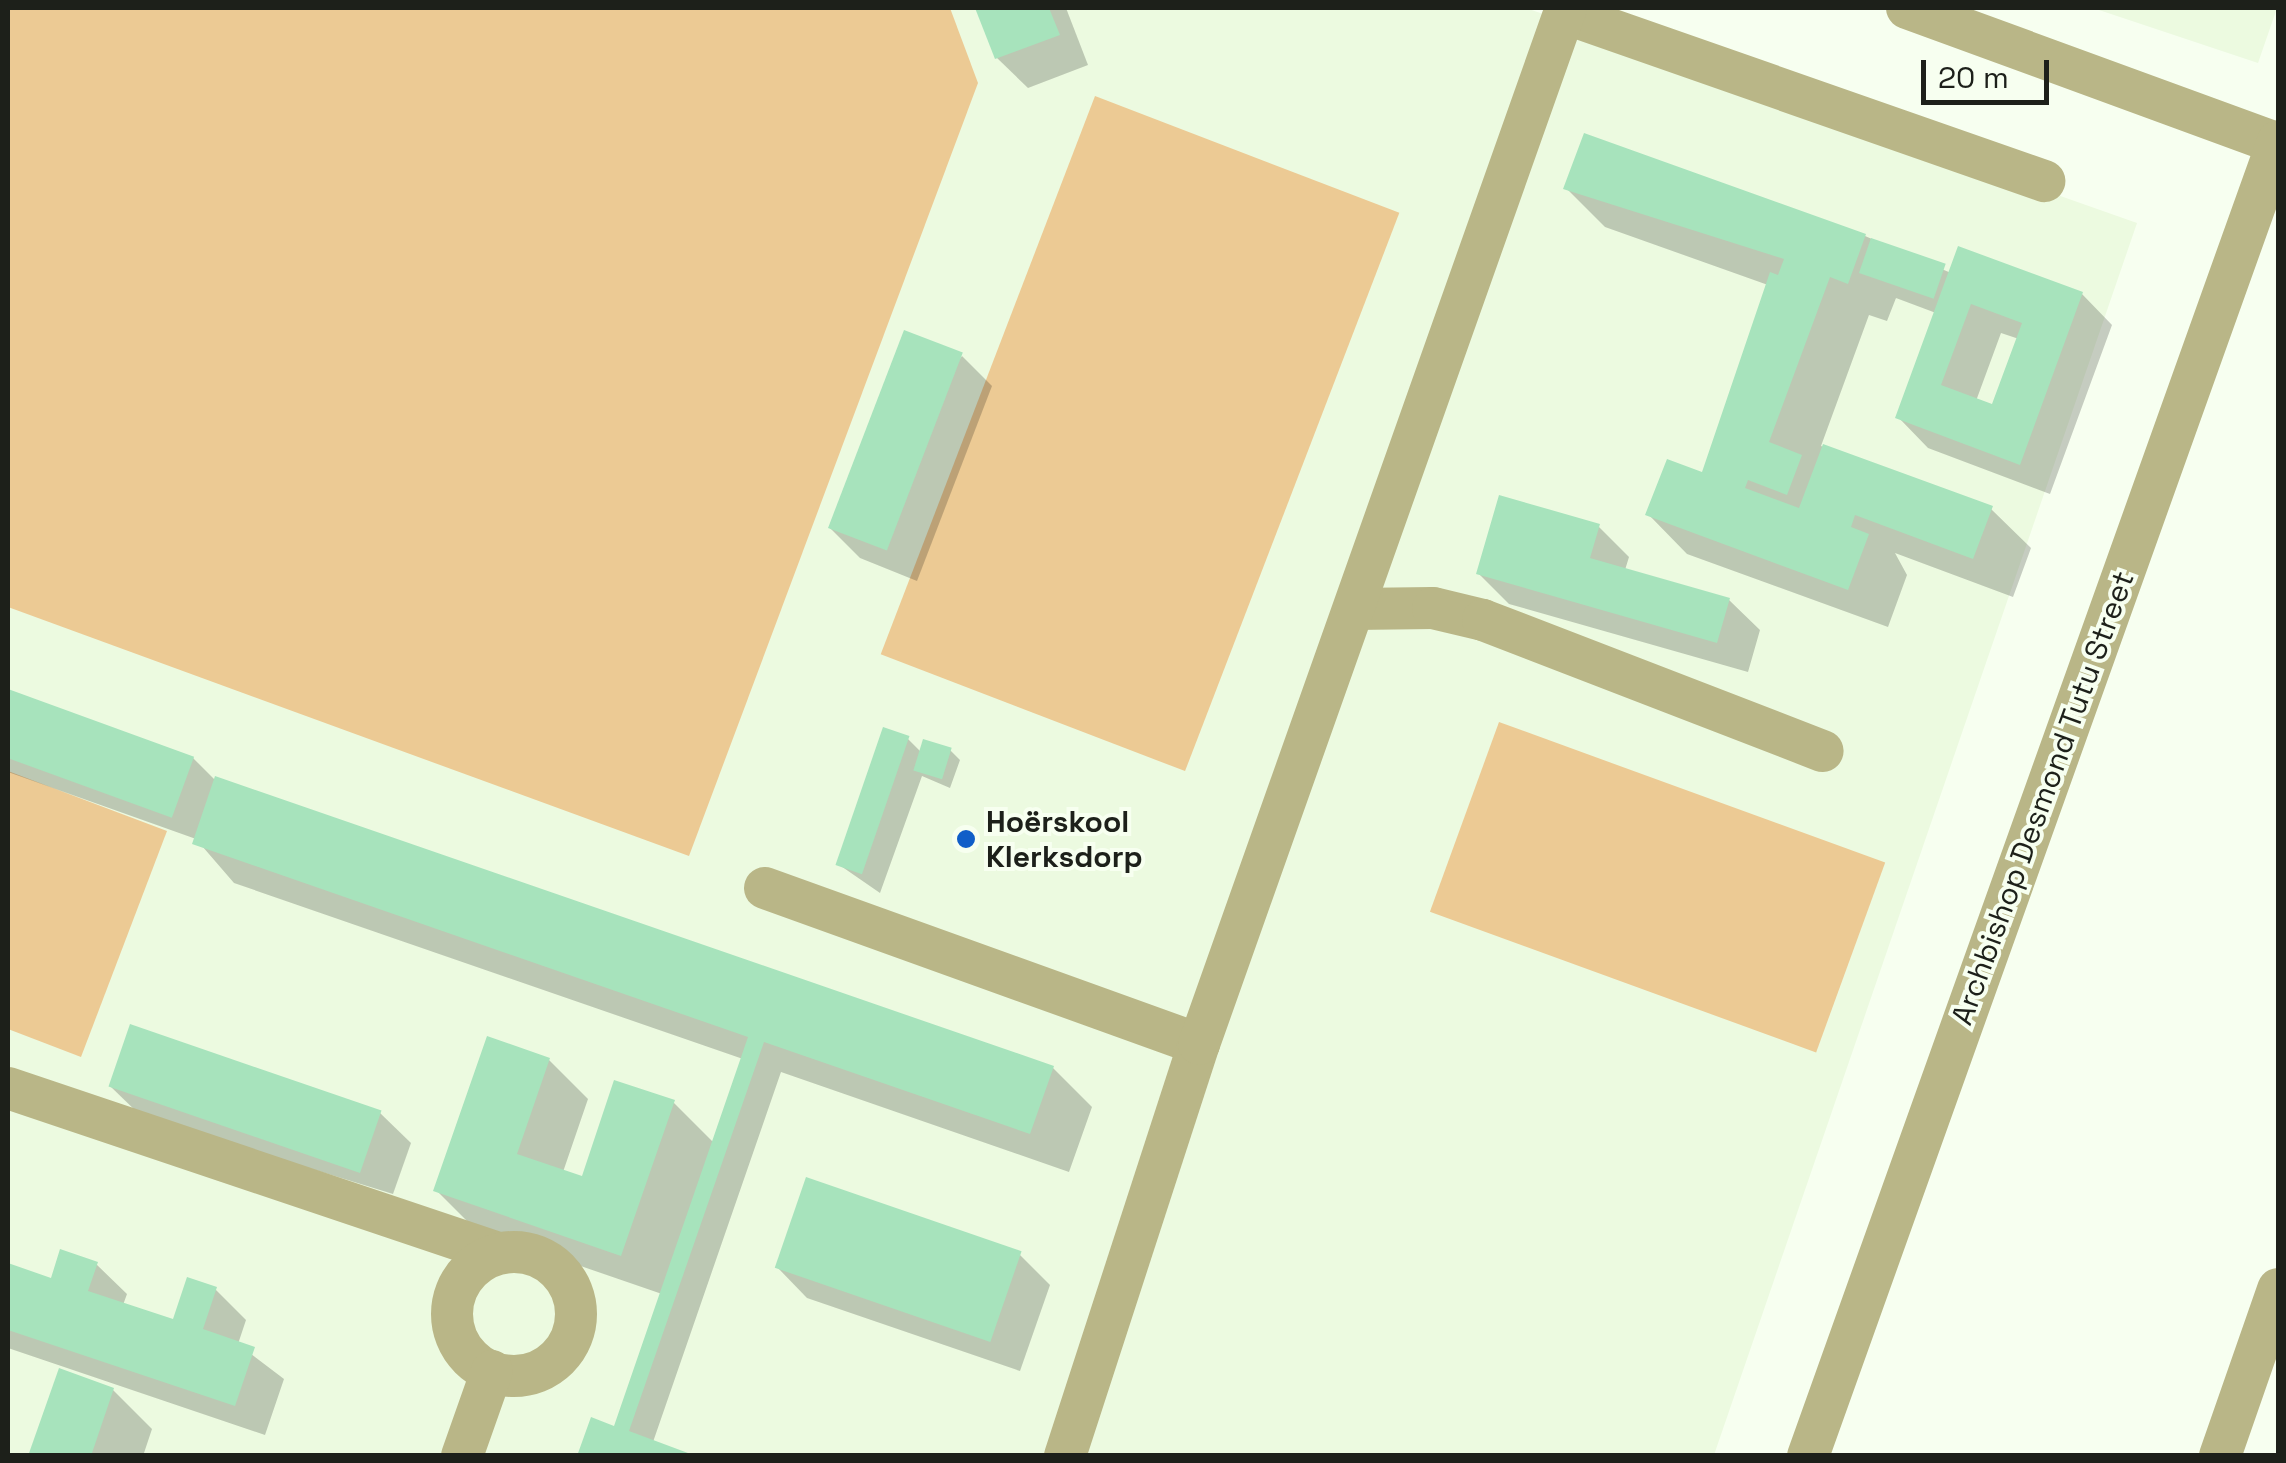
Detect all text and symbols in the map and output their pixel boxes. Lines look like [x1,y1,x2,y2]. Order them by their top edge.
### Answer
scale bar [1926,40,2054,102]
text: 20 m [1938,58,2009,97]
street label: Archbishop Desmond Tutu Street [1944,566,2142,1030]
place label: Hoërskool Klerksdorp [986,804,1143,874]
marker: Hoërskool Klerksdorp [955,828,977,850]

